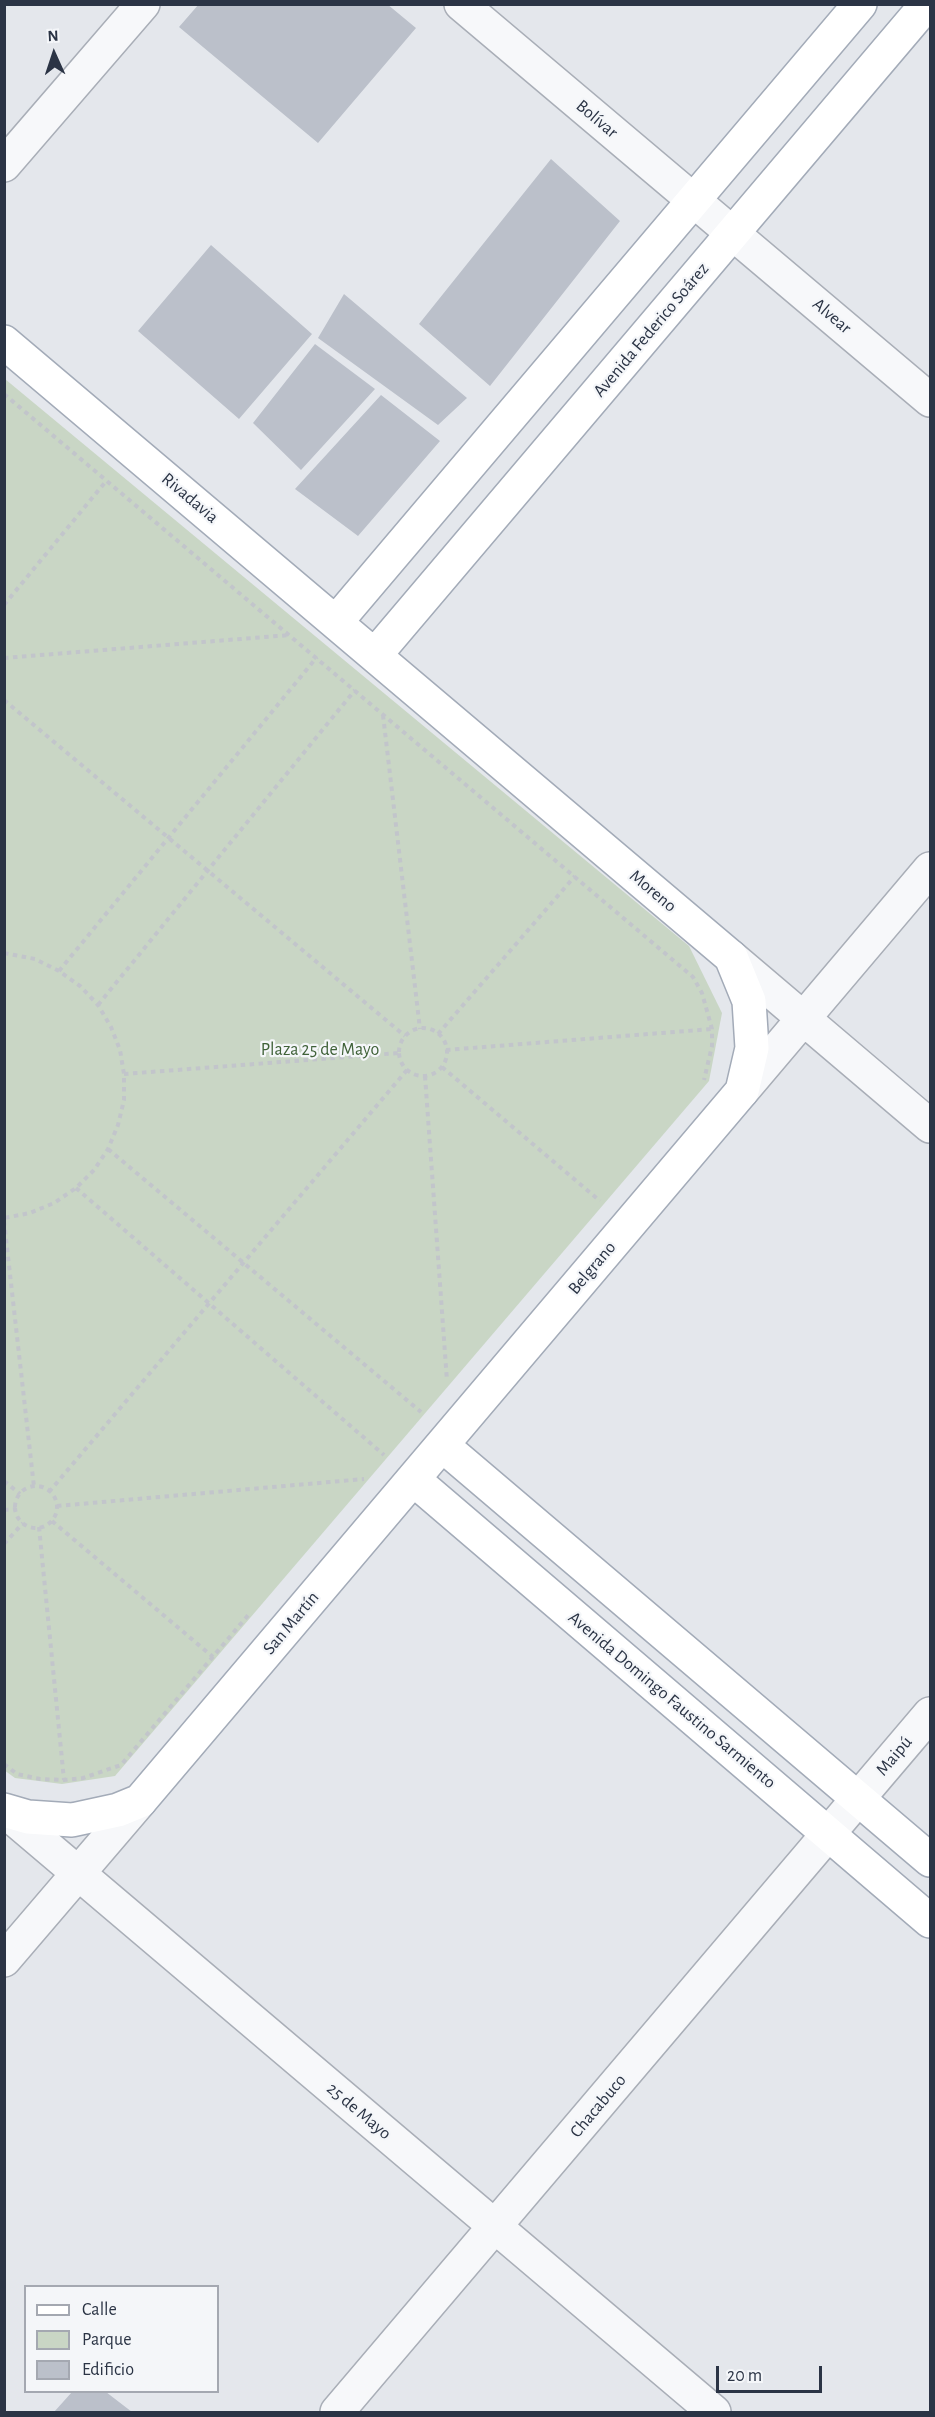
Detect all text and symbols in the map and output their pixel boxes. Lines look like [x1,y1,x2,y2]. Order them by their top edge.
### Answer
north arrow [24,24,84,84]
text: N [47,28,59,44]
street label: Bolívar [572,95,622,143]
street label: Avenida Federico Soárez [589,258,713,402]
street label: Alvear [808,293,856,339]
street label: Rivadavia [157,468,223,528]
street label: Moreno [625,865,681,917]
park label: Plaza 25 de Mayo [261,1039,379,1061]
street label: Belgrano [564,1237,620,1299]
street label: San Martín [258,1587,324,1659]
street label: Avenida Domingo Faustino Sarmiento [564,1607,780,1793]
street label: Maipú [871,1732,917,1780]
street label: Chacabuco [565,2070,631,2142]
street label: 25 de Mayo [322,2078,396,2144]
legend [24,2285,219,2393]
text: Calle [82,2301,117,2319]
text: Parque [82,2331,131,2349]
scale bar [719,2354,826,2392]
text: Edificio [82,2361,134,2379]
text: 20 m [727,2367,762,2385]

